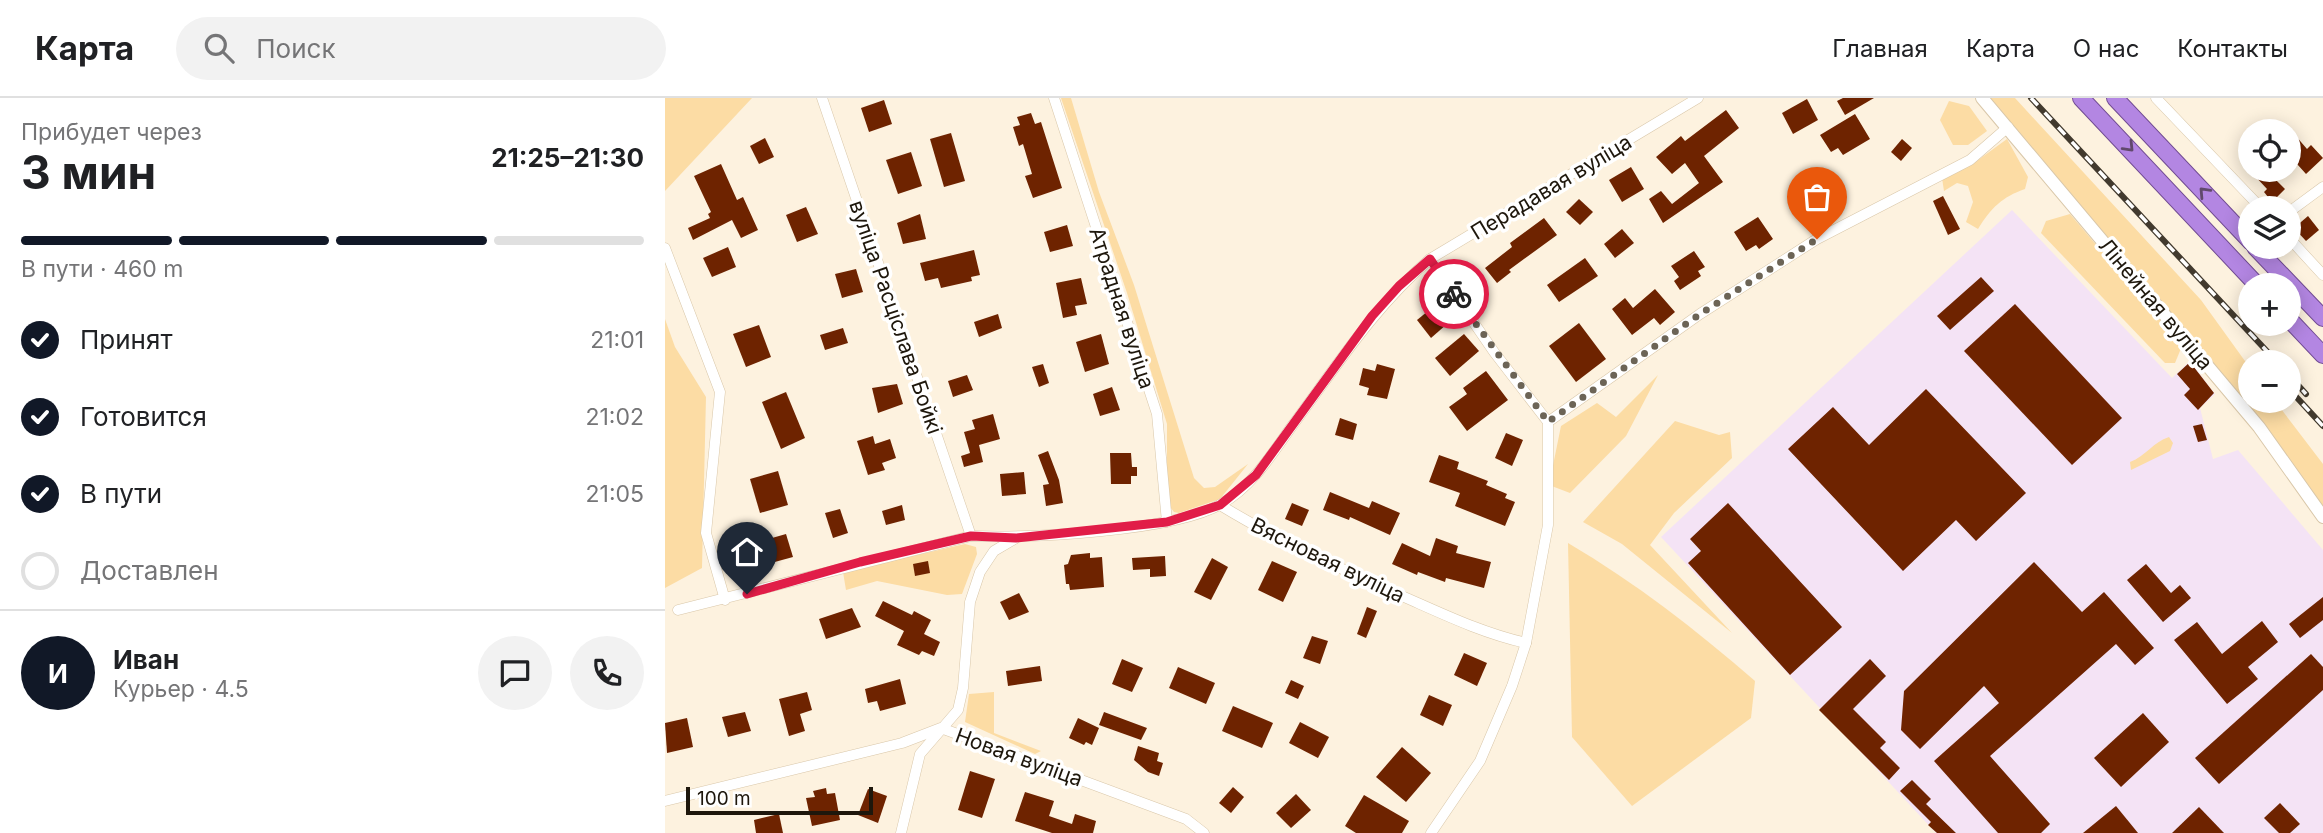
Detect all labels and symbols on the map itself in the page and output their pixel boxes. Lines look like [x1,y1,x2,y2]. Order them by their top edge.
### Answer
street label: Перадавая вуліца [1466,129,1636,245]
one-way arrow [2120,139,2133,152]
pin [1787,167,1847,239]
one-way arrow [2199,187,2212,200]
street label: вуліца Расціслава Бойкі [844,197,948,437]
street label: Атрадная вуліца [1084,224,1160,392]
street label: Лінейная вуліца [2094,233,2218,375]
courier [1419,259,1489,329]
street label: Вясновая вуліца [1247,512,1409,608]
pin [717,522,777,594]
street label: Новая вуліца [952,722,1086,792]
scale bar [686,784,873,816]

